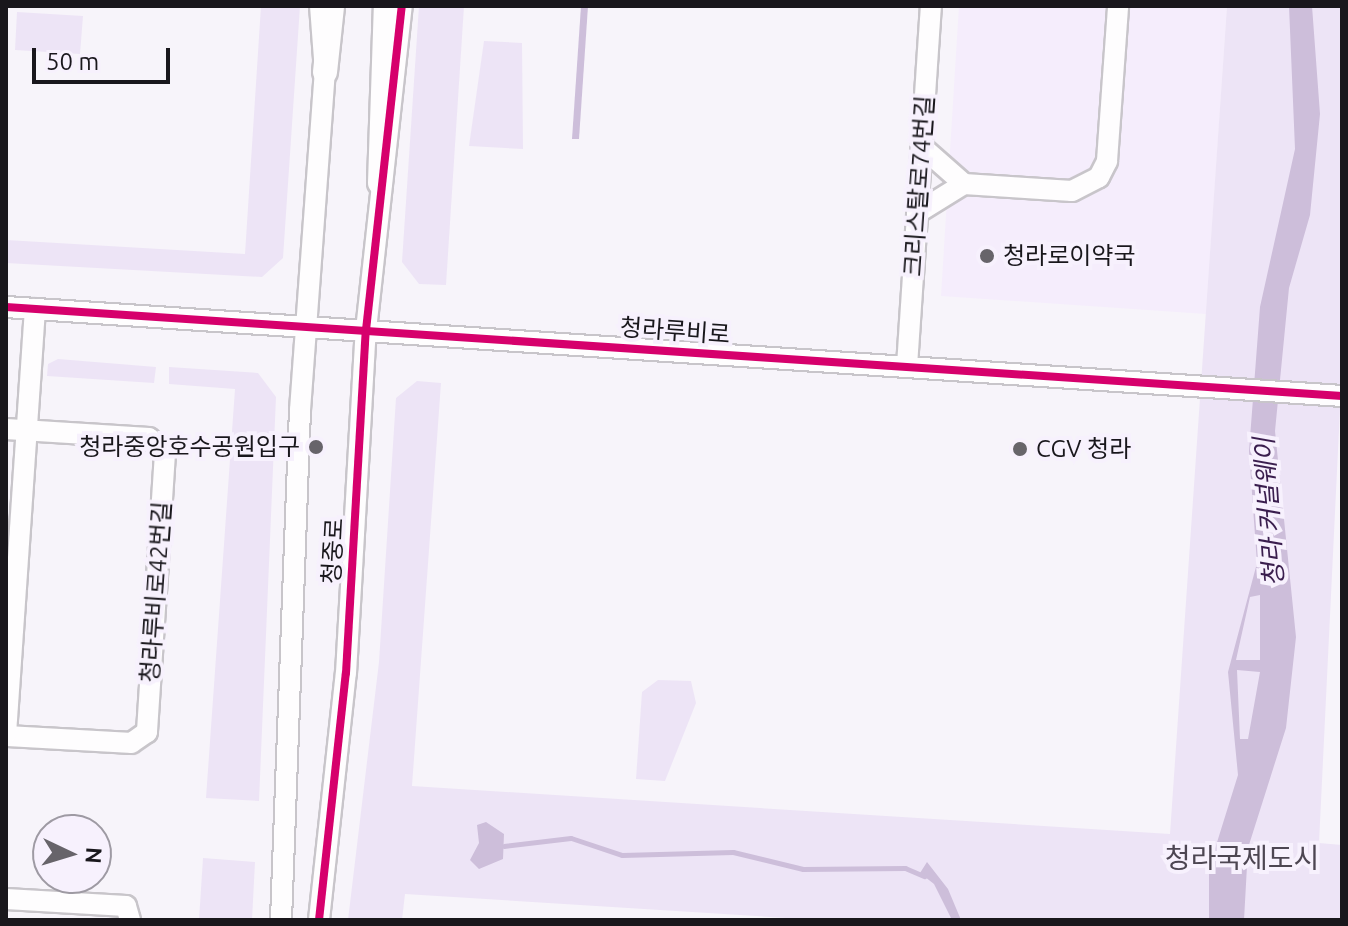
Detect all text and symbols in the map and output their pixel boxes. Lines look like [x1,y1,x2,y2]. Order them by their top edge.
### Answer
scale bar [36,32,174,82]
text: 50 m [46,48,99,75]
street label: 크리스탈로74번길 [898,94,940,278]
place label: 청라로이약국 [1003,242,1135,270]
marker: 청라로이약국 [978,247,996,265]
street label: 청라루비로 [619,313,731,349]
place label: 청라중앙호수공원입구 [79,433,300,461]
place label: CGV 청라 [1036,435,1131,463]
water label: 청라 커널웨이 [1248,436,1290,588]
marker: 청라중앙호수공원입구 [307,438,325,456]
marker: CGV 청라 [1011,440,1029,458]
street label: 청라루비로42번길 [135,500,177,684]
street label: 청중로 [317,517,349,585]
north arrow [32,814,112,894]
district label: 청라국제도시 [1165,841,1319,875]
text: N [81,846,107,865]

